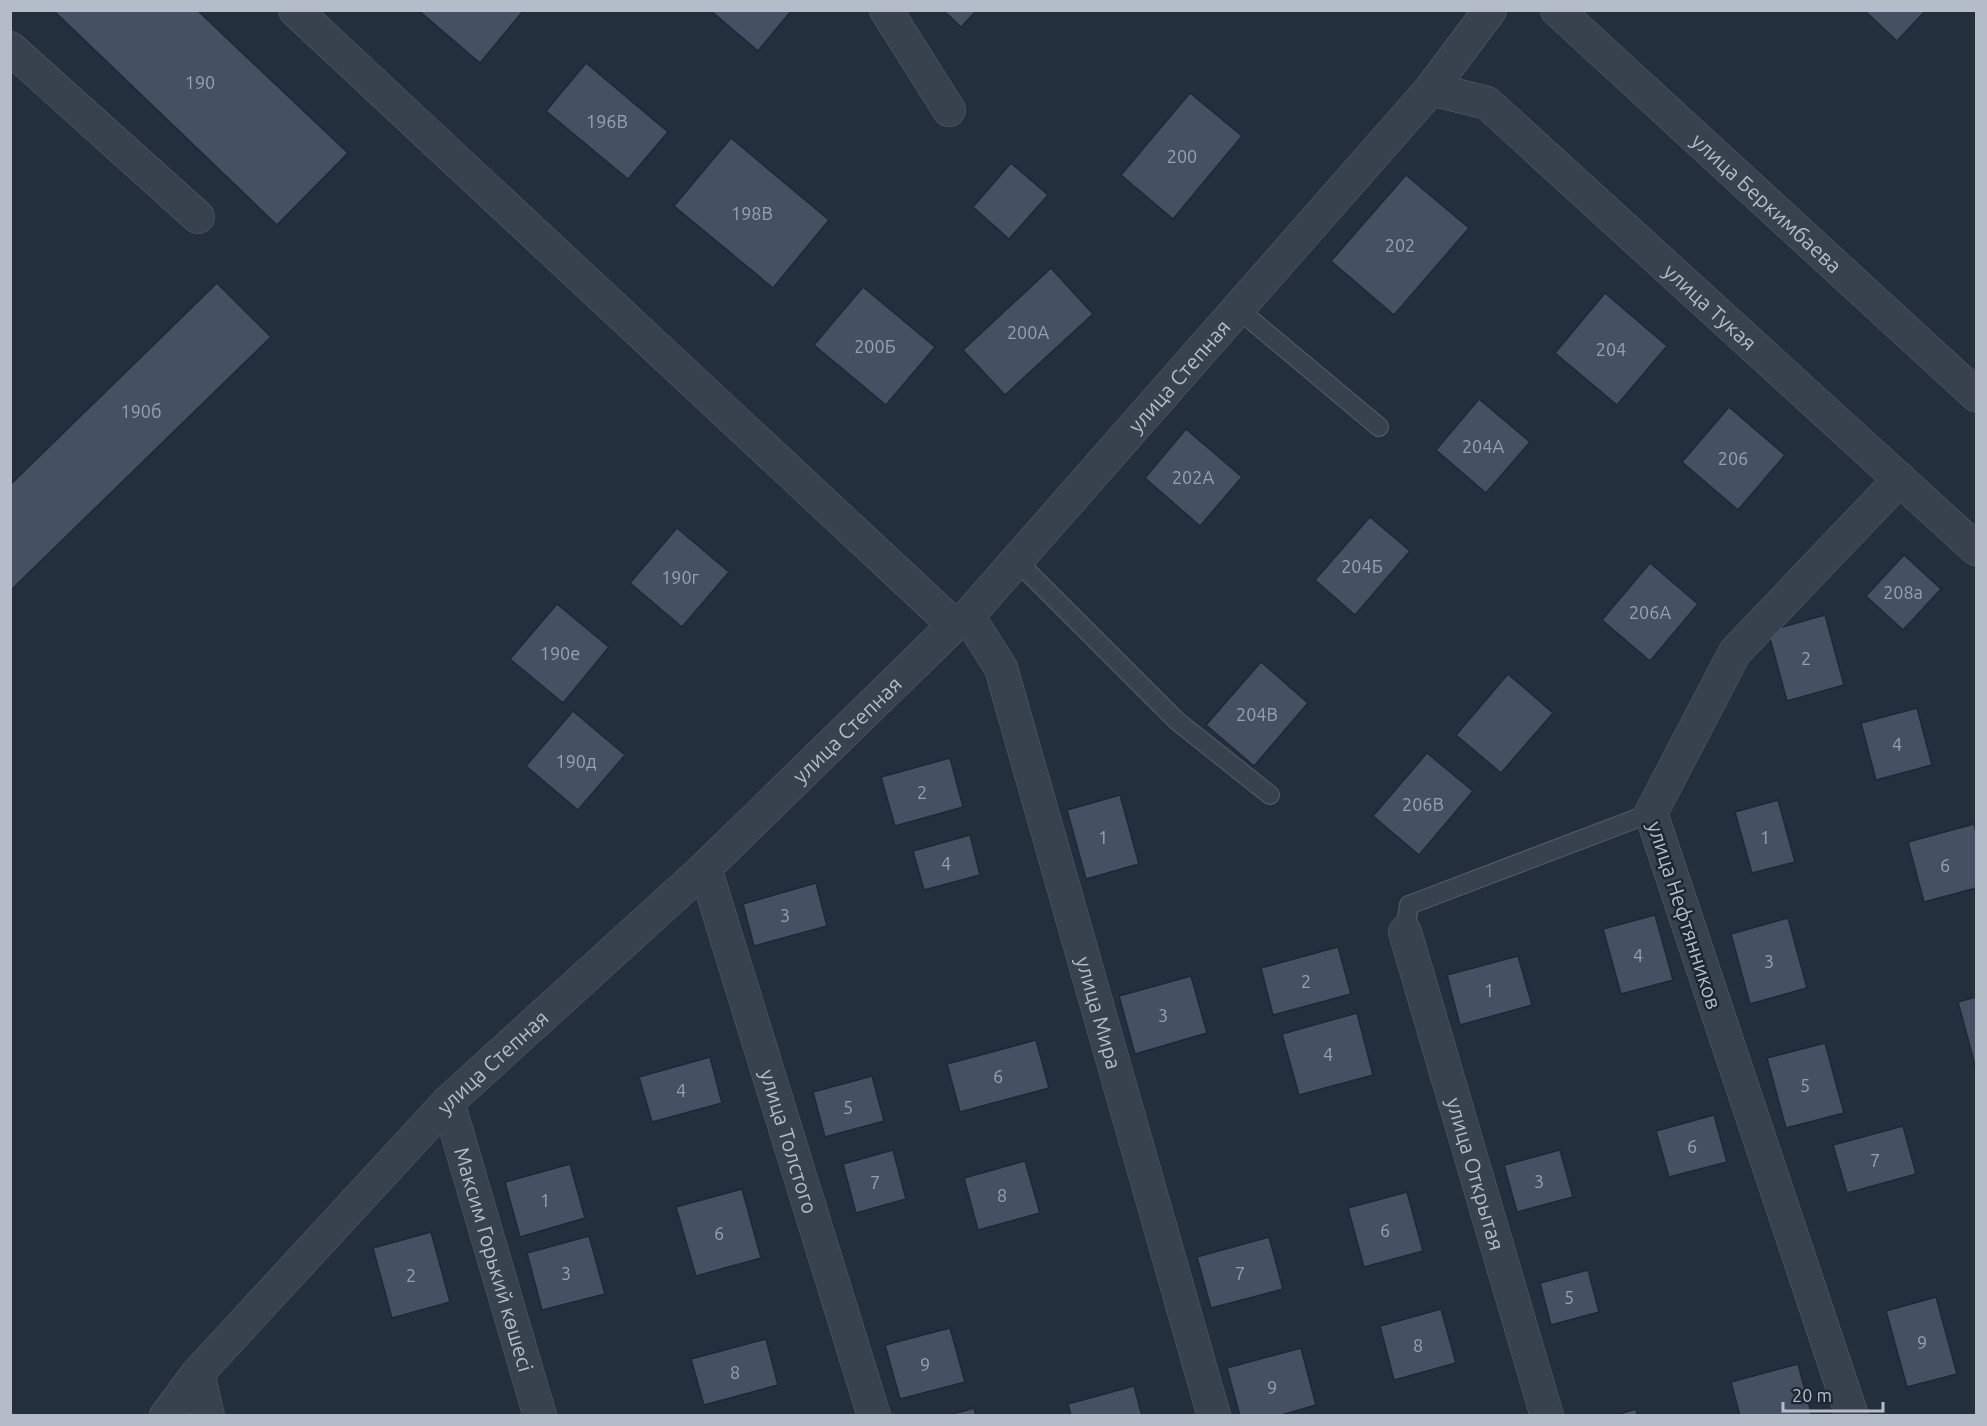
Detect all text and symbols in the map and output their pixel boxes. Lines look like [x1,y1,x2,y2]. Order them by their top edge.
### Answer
house number: 190 [185,72,215,92]
house number: 196В [586,111,628,131]
street label: улица Беркимбаева [1687,128,1847,278]
house number: 200 [1167,146,1197,166]
house number: 198В [731,203,773,223]
house number: 202 [1385,235,1415,255]
street label: улица Тукая [1659,258,1762,355]
street label: улица Степная [1123,315,1235,437]
house number: 200А [1007,322,1049,342]
house number: 200Б [854,336,896,356]
house number: 204 [1596,339,1626,359]
house number: 190б [121,401,162,421]
house number: 204А [1462,436,1504,456]
house number: 206 [1718,448,1748,468]
house number: 202А [1172,467,1214,487]
house number: 204Б [1341,556,1383,576]
house number: 190г [661,567,699,587]
house number: 208а [1883,582,1923,602]
house number: 206А [1629,602,1671,622]
house number: 190е [540,643,580,663]
house number: 2 [1801,648,1811,668]
street label: улица Степная [788,671,906,788]
house number: 204В [1236,704,1278,724]
house number: 4 [1892,734,1902,754]
house number: 190д [555,751,597,771]
house number: 2 [917,782,927,802]
house number: 206В [1402,794,1444,814]
street label: улица Нефтянников [1643,818,1727,1012]
house number: 1 [1098,827,1108,847]
house number: 1 [1760,827,1770,847]
house number: 4 [941,853,951,873]
house number: 6 [1940,855,1950,875]
house number: 3 [780,905,790,925]
house number: 4 [1633,945,1643,965]
house number: 3 [1764,951,1774,971]
street label: улица Мира [1072,954,1127,1072]
house number: 2 [1301,971,1311,991]
house number: 1 [1484,980,1494,1000]
street label: улица Степная [431,1005,553,1119]
house number: 3 [1158,1005,1168,1025]
house number: 4 [1323,1044,1333,1064]
street label: улица Толстого [756,1066,823,1217]
house number: 6 [993,1066,1003,1086]
house number: 5 [1800,1075,1810,1095]
house number: 4 [676,1080,686,1100]
street label: улица Открытая [1442,1095,1510,1253]
house number: 5 [843,1097,853,1117]
house number: 6 [1687,1136,1697,1156]
street label: Максим Горький көшесі [450,1145,538,1374]
house number: 7 [1870,1150,1880,1170]
house number: 3 [1534,1171,1544,1191]
house number: 7 [870,1172,880,1192]
house number: 8 [997,1185,1007,1205]
house number: 1 [540,1190,550,1210]
house number: 6 [1380,1220,1390,1240]
house number: 6 [714,1223,724,1243]
house number: 3 [561,1263,571,1283]
house number: 7 [1235,1263,1245,1283]
house number: 2 [406,1265,416,1285]
house number: 5 [1564,1287,1574,1307]
house number: 9 [1917,1332,1927,1352]
house number: 8 [1413,1335,1423,1355]
house number: 9 [920,1354,930,1374]
house number: 8 [730,1362,740,1382]
scale bar [1783,1375,1884,1413]
house number: 9 [1267,1377,1277,1397]
text: 20 m [1792,1385,1832,1405]

